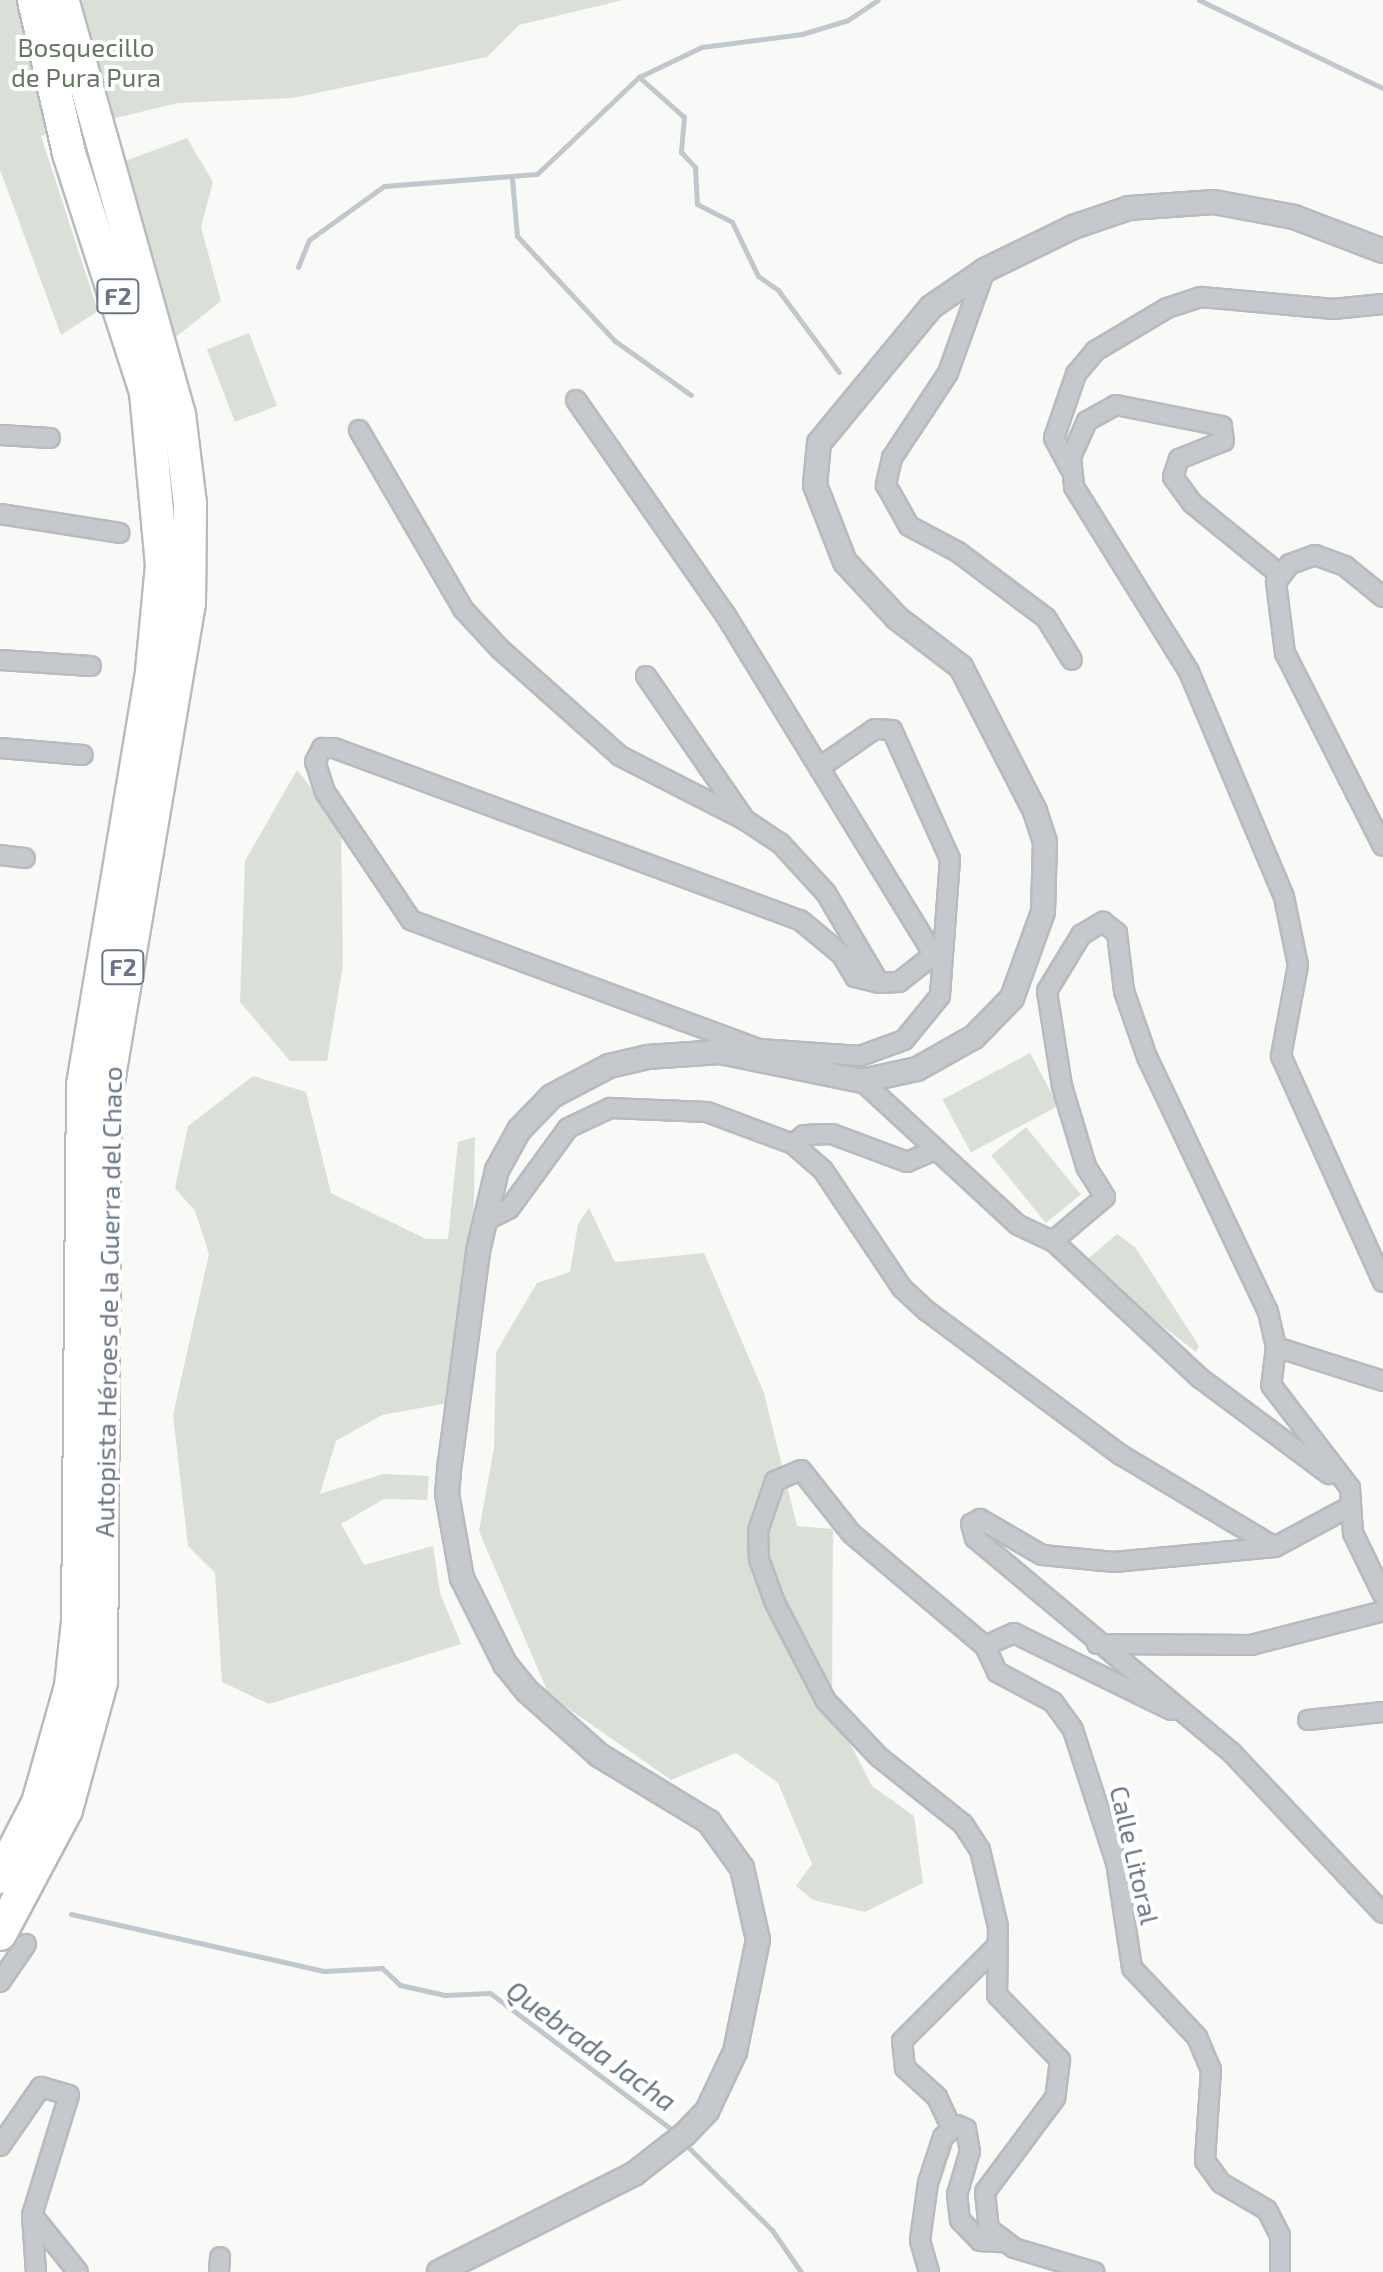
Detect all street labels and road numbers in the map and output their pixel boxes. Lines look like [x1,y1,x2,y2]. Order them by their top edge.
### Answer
road number: F2 [96,276,140,316]
road number: F2 [101,947,145,987]
street label: Autopista Héroes de la Guerra del Chaco [88,1066,128,1538]
street label: Calle Litoral [1104,1783,1166,1927]

